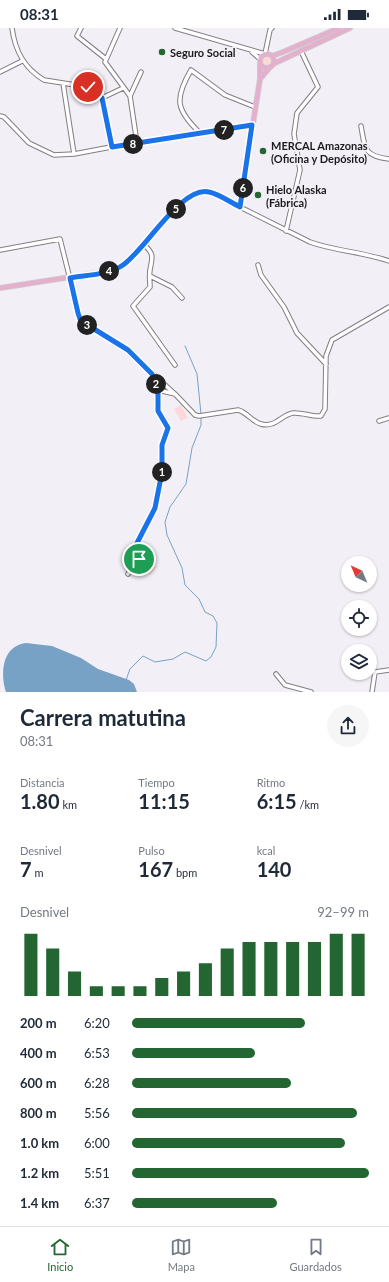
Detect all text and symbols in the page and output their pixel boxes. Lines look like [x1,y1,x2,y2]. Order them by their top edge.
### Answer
text: 08:31 [20,5,59,23]
place label: Seguro Social [170,46,236,59]
marker: Seguro Social [157,47,167,57]
pin [71,70,105,104]
icon: check [77,76,99,98]
pin: 7 [214,120,234,140]
text: 7 [221,123,227,136]
pin: 8 [123,134,143,154]
text: 8 [130,137,136,150]
place label: MERCAL Amazonas (Oficina y Depósito) [271,139,368,165]
marker: MERCAL Amazonas (Oficina y Depósito) [258,146,268,156]
pin: 6 [233,178,253,198]
text: 6 [240,181,246,194]
place label: Hielo Alaska (Fábrica) [266,183,327,209]
marker: Hielo Alaska (Fábrica) [253,190,263,200]
pin: 5 [166,199,186,219]
text: 5 [173,202,179,215]
pin: 4 [99,261,119,281]
text: 4 [106,264,112,277]
pin: 3 [77,315,97,335]
text: 3 [84,318,90,331]
pin: 2 [146,374,166,394]
text: 2 [153,377,159,390]
pin: 1 [152,462,172,482]
text: 1 [159,465,165,478]
pin [122,542,156,576]
icon: arrive [128,548,150,570]
north arrow [341,556,377,592]
map controls [341,556,377,680]
button: locate [341,600,377,636]
button: layers [341,644,377,680]
text: Carrera matutina [20,704,186,731]
button: share [327,705,369,747]
text: 08:31 [20,733,53,749]
text: Distancia [20,776,65,789]
text: Tiempo [138,776,175,789]
text: Ritmo [257,776,285,789]
text: 1.80 [20,789,60,813]
text: 11:15 [138,789,190,813]
text: 6:15 [257,789,297,813]
text: km [60,798,77,811]
text: /km [297,798,319,811]
text: Desnivel [20,844,62,857]
text: Pulso [138,844,165,857]
text: kcal [257,844,275,857]
text: 7 [20,857,32,881]
text: 167 [138,857,173,881]
text: 140 [257,857,291,881]
text: m [32,866,43,879]
text: bpm [173,866,197,879]
text: Desnivel [20,904,69,920]
text: 92–99 m [317,904,369,920]
text: 200 m [20,1015,57,1031]
text: 6:20 [84,1015,110,1031]
text: 400 m [20,1045,57,1061]
text: 6:53 [84,1045,110,1061]
text: 600 m [20,1075,57,1091]
text: 6:28 [84,1075,110,1091]
text: 800 m [20,1105,57,1121]
text: 5:56 [84,1105,110,1121]
text: 1.0 km [20,1135,59,1151]
text: 6:00 [84,1135,110,1151]
text: 1.2 km [20,1165,59,1181]
text: 5:51 [84,1165,110,1181]
text: 1.4 km [20,1195,59,1211]
text: 6:37 [84,1195,110,1211]
tab: Inicio [47,1236,73,1273]
tab: Mapa [168,1236,195,1273]
tab: Guardados [290,1236,342,1273]

